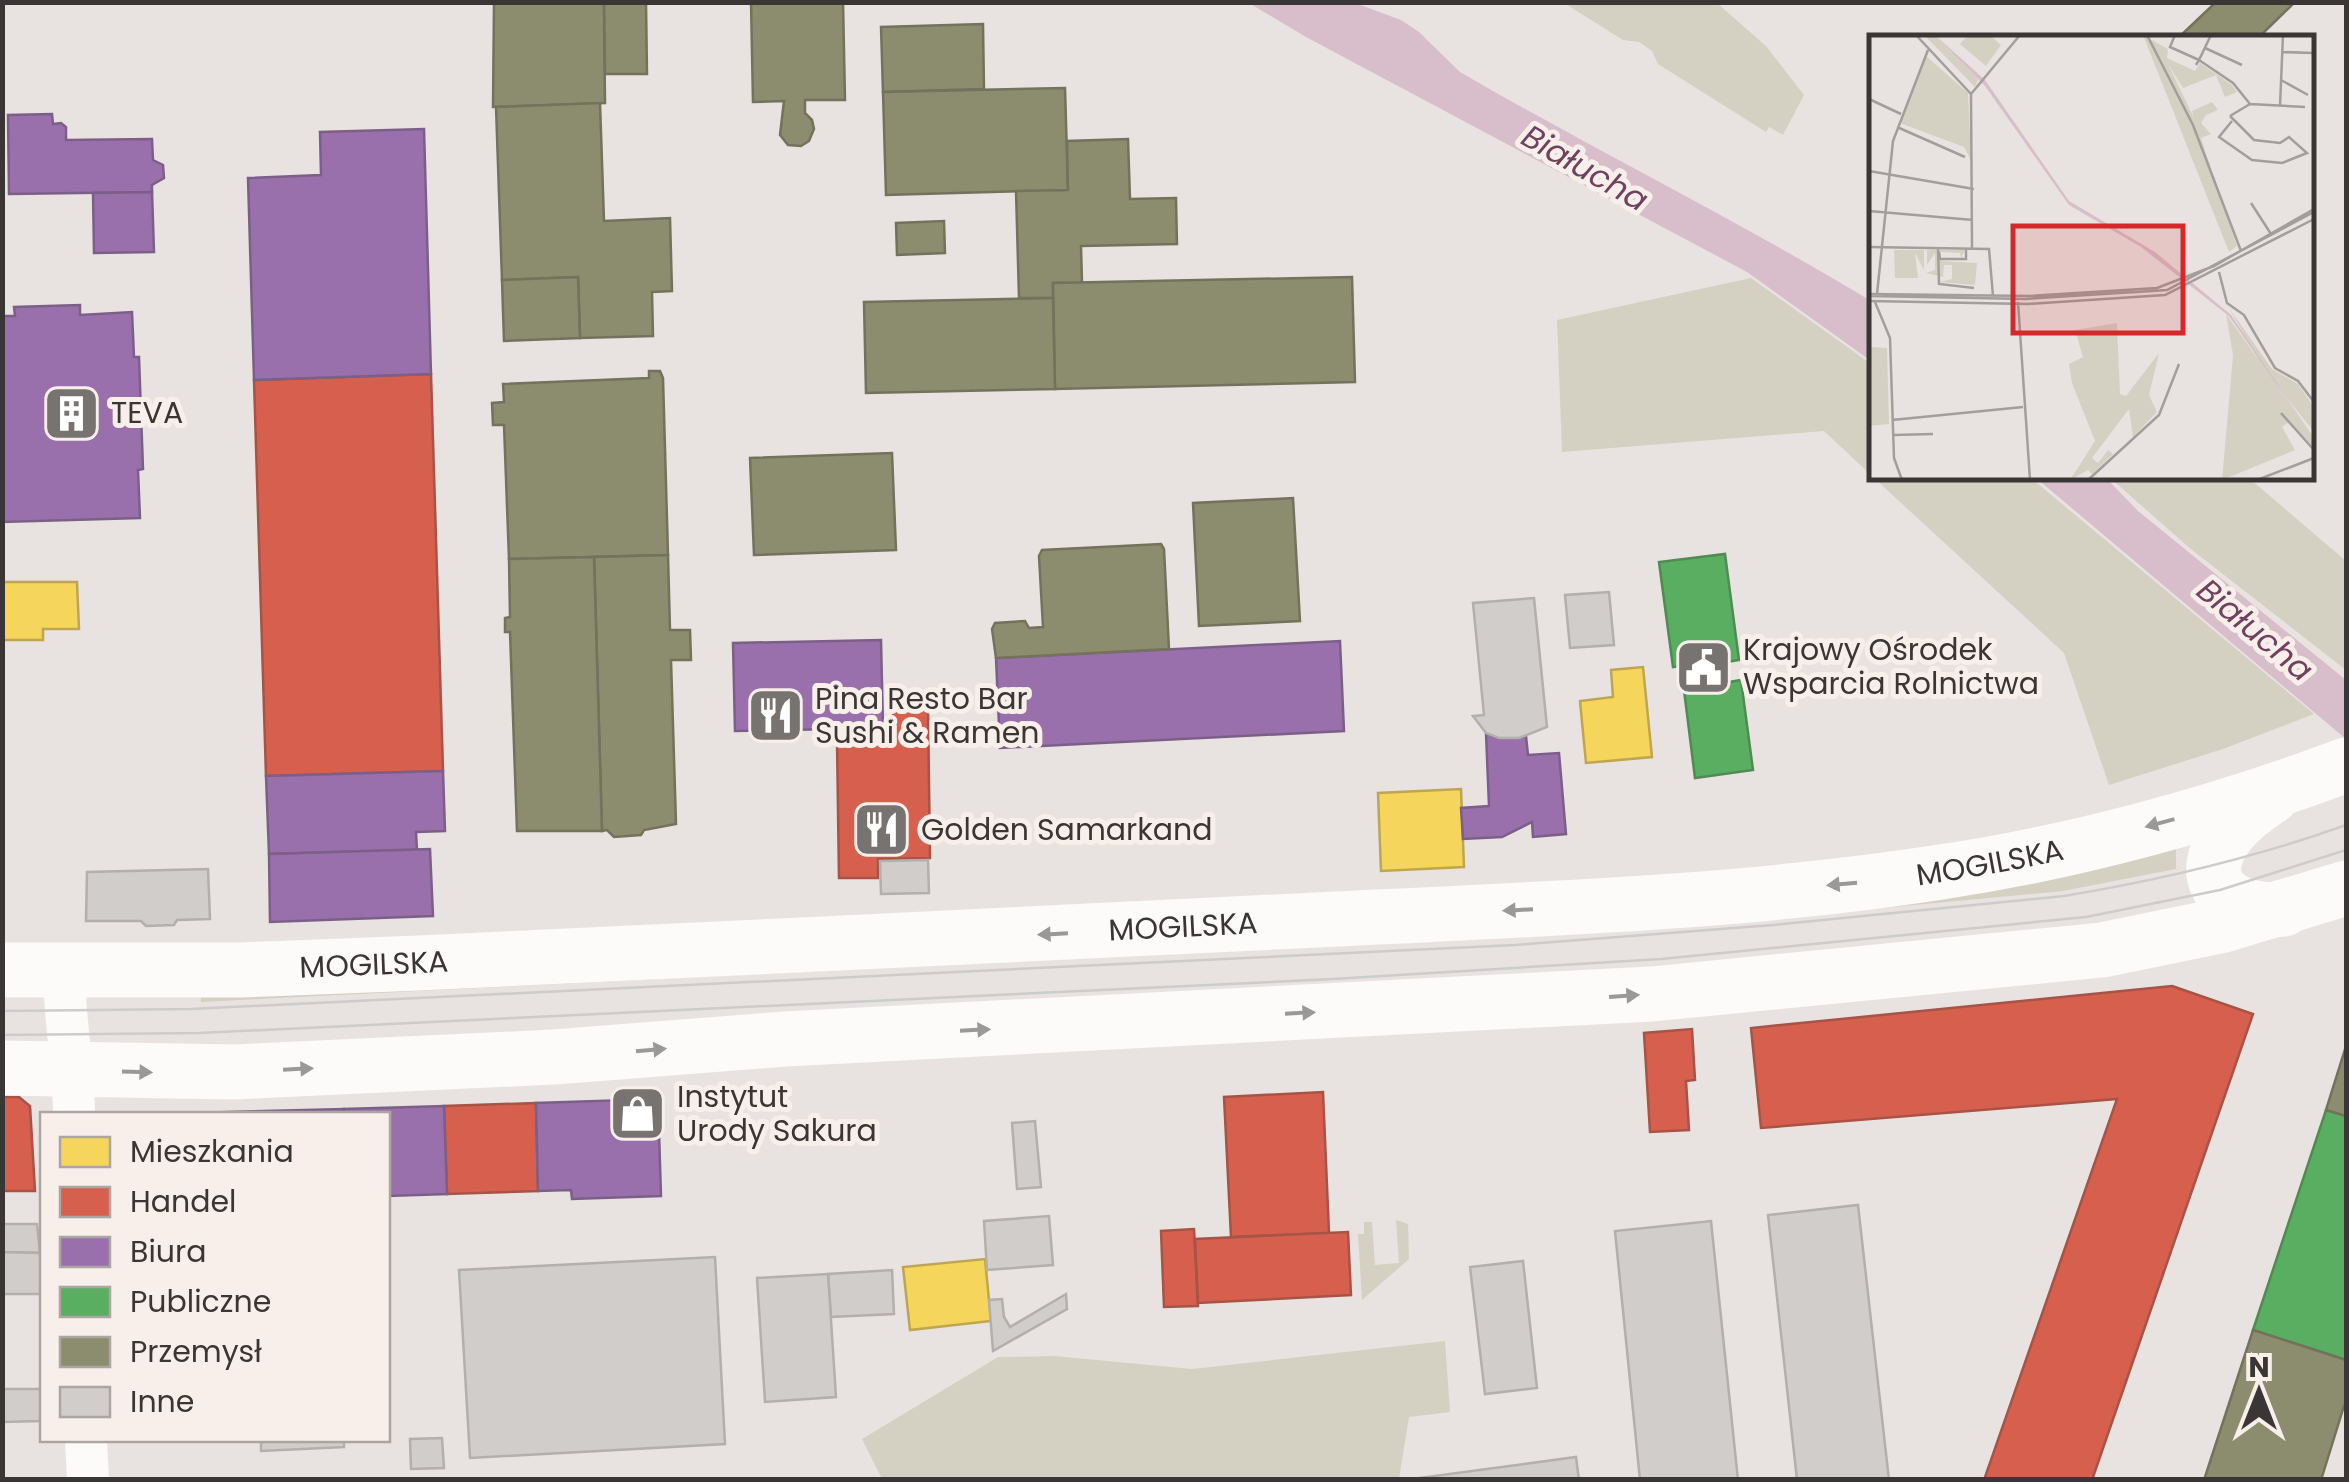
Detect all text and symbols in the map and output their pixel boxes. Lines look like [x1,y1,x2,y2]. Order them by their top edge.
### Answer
inset map [1869,35,2314,480]
water label: Białucha [1514,113,1657,222]
building icon: TEVA [42,383,102,443]
place label: TEVA [111,391,183,434]
water label: Białucha [2188,568,2323,692]
place label: Krajowy Ośrodek Wsparcia Rolnictwa [1743,628,2039,705]
public building icon: Krajowy Ośrodek Wsparcia Rolnictwa [1674,637,1734,697]
place label: Pina Resto Bar Sushi & Ramen [815,677,1039,754]
restaurant icon: Pina Resto Bar Sushi & Ramen [746,686,806,746]
restaurant icon: Golden Samarkand [852,800,912,860]
place label: Golden Samarkand [921,808,1212,851]
one-way arrow [2144,815,2175,831]
street label: MOGILSKA [1913,828,2067,896]
one-way arrow [1825,876,1857,892]
street label: MOGILSKA [1108,901,1258,951]
one-way arrow [1501,902,1533,918]
one-way arrow [1037,926,1069,942]
street label: MOGILSKA [299,940,449,989]
one-way arrow [1609,988,1641,1004]
one-way arrow [1284,1005,1316,1021]
one-way arrow [960,1021,992,1037]
one-way arrow [635,1042,667,1058]
one-way arrow [283,1061,315,1077]
one-way arrow [122,1064,154,1080]
place label: Instytut Urody Sakura [677,1075,877,1152]
shop icon: Instytut Urody Sakura [608,1084,668,1144]
legend [40,1112,390,1442]
text: Mieszkania [130,1130,294,1173]
text: Handel [130,1180,237,1223]
text: Biura [130,1230,206,1273]
text: Publiczne [130,1280,271,1323]
text: Przemysł [130,1330,262,1373]
north arrow [2209,1342,2309,1442]
text: N [2248,1348,2270,1387]
text: Inne [130,1380,194,1423]

